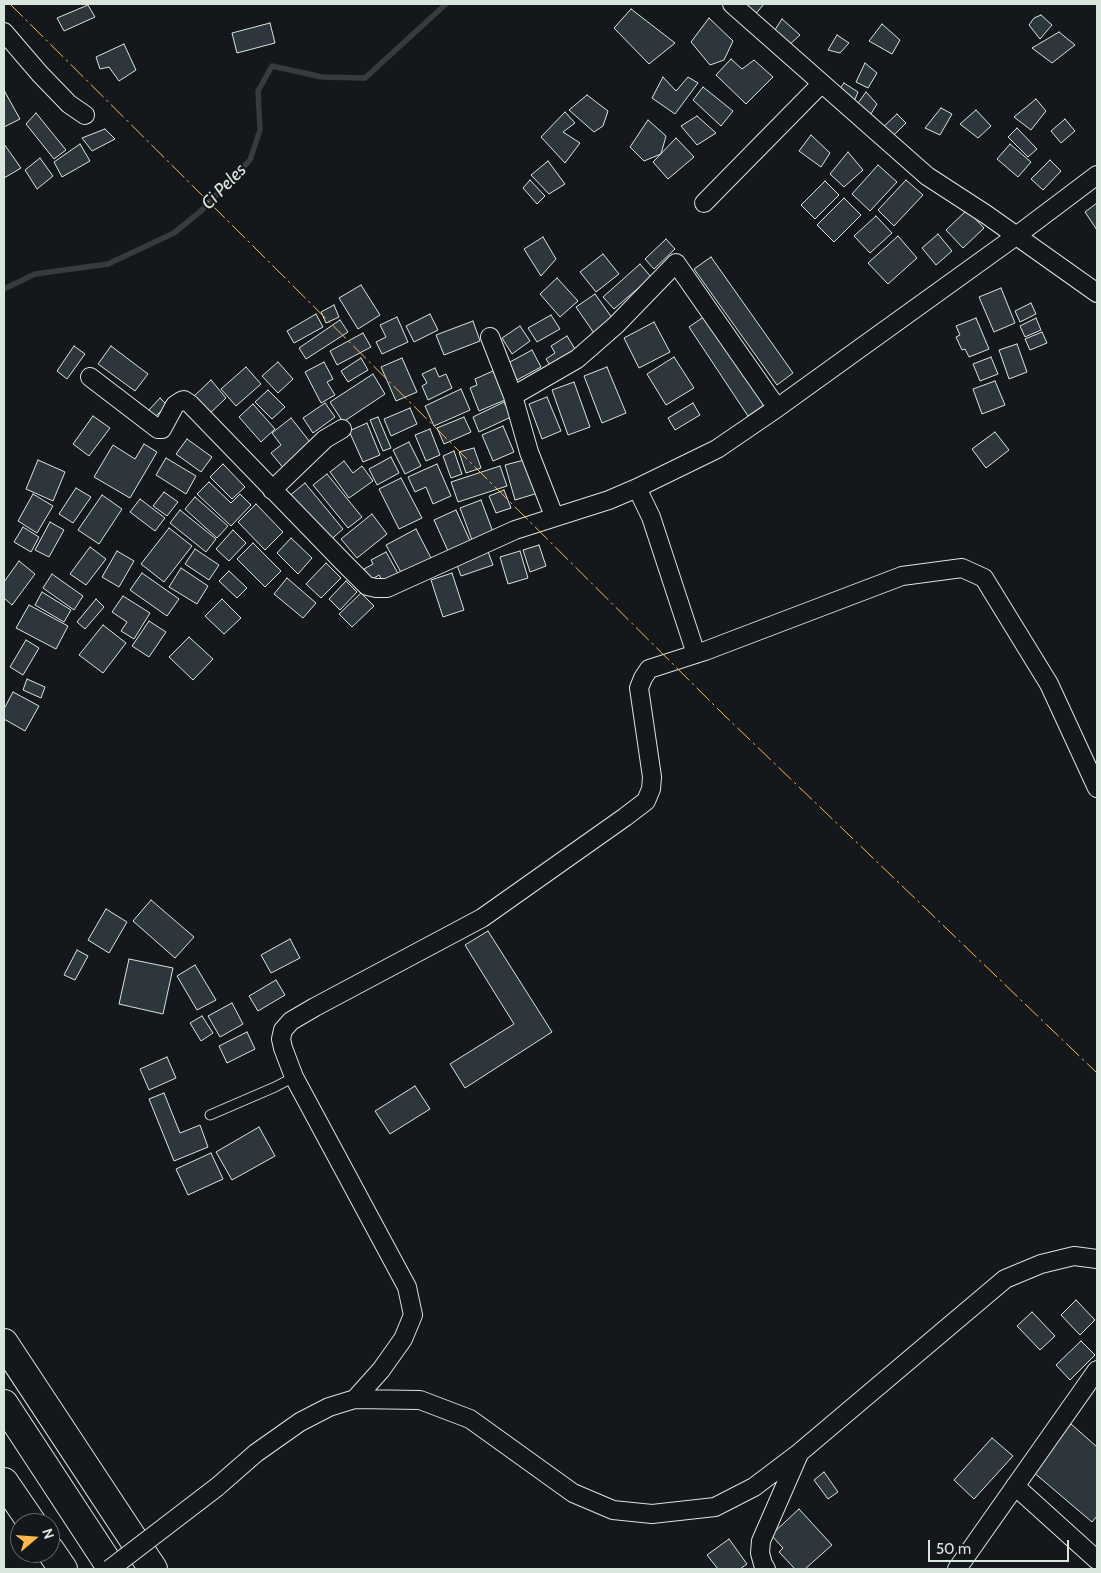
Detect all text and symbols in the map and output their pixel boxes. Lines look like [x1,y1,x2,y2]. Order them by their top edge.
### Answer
water label: Ci Peles [197,160,251,214]
north arrow [10,1513,60,1563]
text: N [38,1526,58,1541]
scale bar [931,1530,1072,1562]
text: 50 m [936,1540,971,1558]

